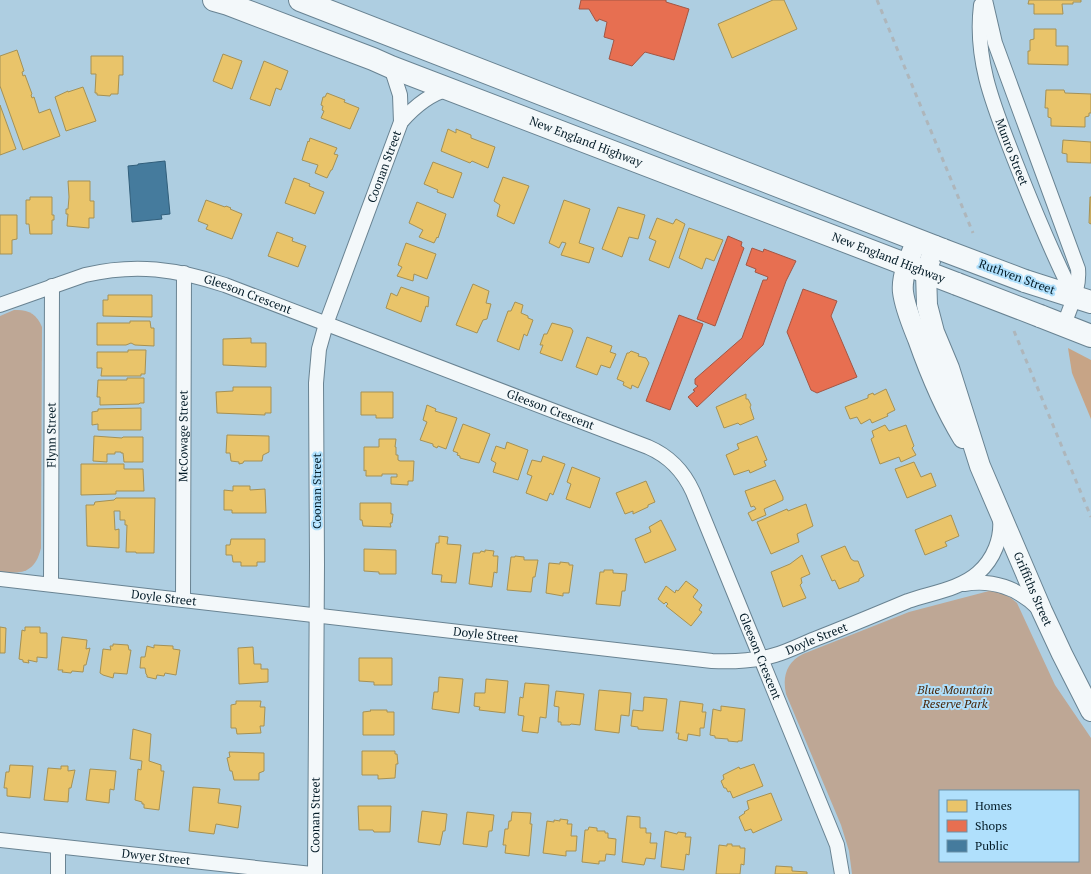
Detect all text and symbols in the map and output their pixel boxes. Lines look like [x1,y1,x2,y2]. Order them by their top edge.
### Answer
street label: New England Highway [527,113,646,170]
street label: Munro Street [992,116,1032,188]
street label: Coonan Street [364,128,404,205]
street label: New England Highway [830,229,948,286]
street label: Ruthven Street [977,256,1058,297]
street label: Gleeson Crescent [202,271,294,317]
street label: Gleeson Crescent [505,386,597,433]
street label: McCowage Street [175,389,191,482]
street label: Flynn Street [43,402,59,468]
street label: Coonan Street [309,452,324,529]
street label: Griffiths Street [1011,549,1056,629]
street label: Doyle Street [131,586,198,609]
street label: Gleeson Crescent [736,610,785,702]
street label: Doyle Street [783,619,850,658]
street label: Doyle Street [452,623,520,646]
park label: Blue Mountain Reserve Park [916,682,993,711]
street label: Coonan Street [307,776,323,853]
legend [939,790,1079,862]
text: Homes [975,798,1012,813]
text: Shops [975,818,1007,833]
text: Public [975,838,1009,853]
street label: Dwyer Street [121,845,192,868]

